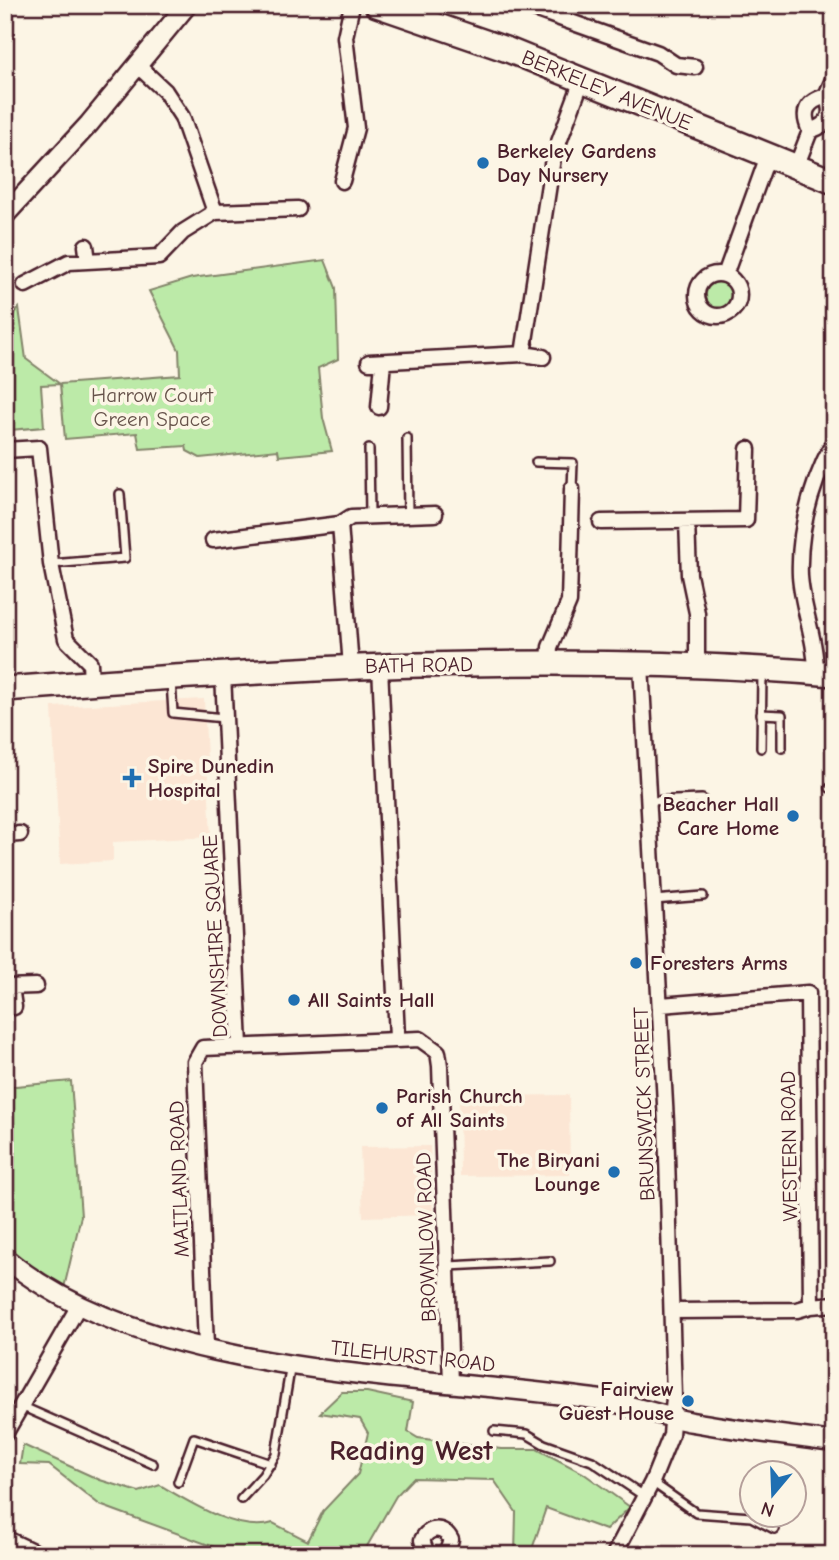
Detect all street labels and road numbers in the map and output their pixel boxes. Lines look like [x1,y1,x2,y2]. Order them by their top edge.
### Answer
street label: BERKELEY AVENUE [518,45,696,135]
street label: BATH ROAD [365,652,473,678]
street label: DOWNSHIRE SQUARE [198,834,232,1038]
street label: BRUNSWICK STREET [629,1006,659,1202]
street label: WESTERN ROAD [776,1070,802,1222]
street label: MAITLAND ROAD [164,1100,194,1258]
street label: BROWNLOW ROAD [411,1152,441,1322]
street label: TILEHURST ROAD [329,1335,497,1377]

